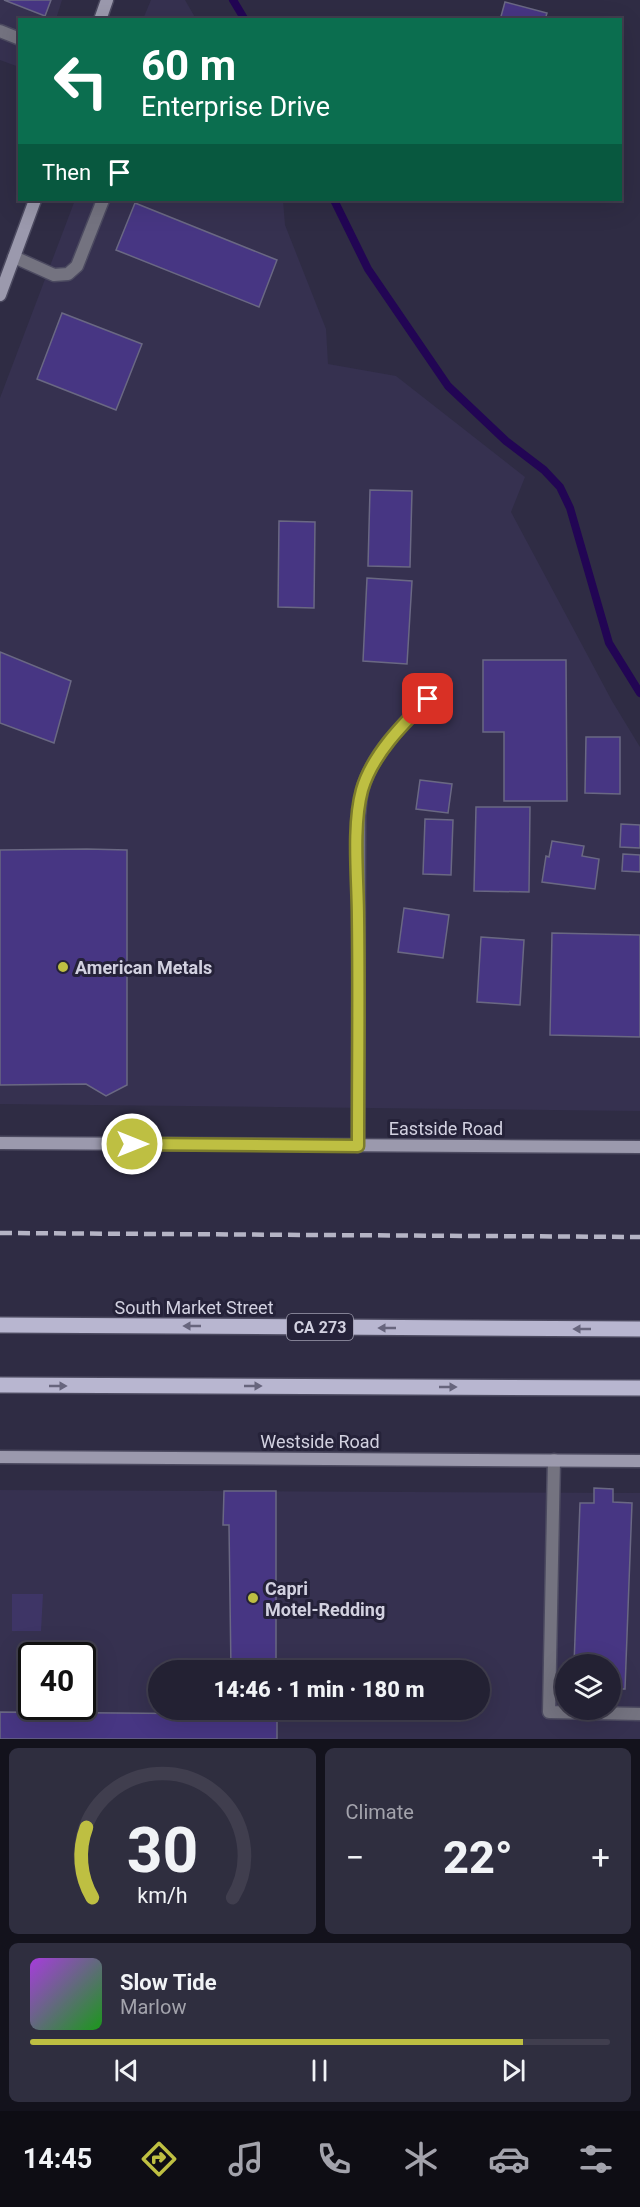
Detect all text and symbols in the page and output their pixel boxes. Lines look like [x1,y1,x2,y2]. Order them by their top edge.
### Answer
text: 60 m [141,41,236,90]
icon: left [42,42,120,120]
text: Enterprise Drive [141,91,330,123]
icon: arrive [103,156,136,189]
text: Then [42,160,91,185]
pin [402,673,453,724]
icon: arrive [411,682,444,715]
place label: American Metals [75,957,212,978]
marker: American Metals [56,960,70,974]
position arrow [100,1112,164,1176]
street label: Eastside Road [389,1118,503,1139]
street label: South Market Street [114,1297,274,1318]
road number: CA 273 [287,1314,353,1340]
one-way arrow [182,1322,201,1331]
one-way arrow [377,1323,396,1333]
one-way arrow [572,1324,591,1334]
one-way arrow [49,1381,68,1390]
one-way arrow [244,1381,263,1391]
one-way arrow [439,1382,458,1392]
street label: Westside Road [260,1431,380,1452]
place label: Capri Motel-Redding [265,1578,385,1620]
marker: Capri Motel-Redding [246,1591,260,1605]
speed limit sign: 40 [18,1642,96,1720]
map controls [555,1654,621,1720]
button: layers [555,1654,621,1720]
text: 14:46 · 1 min · 180 m [214,1677,424,1702]
text: Climate [346,1800,414,1824]
text: 30 [126,1814,198,1887]
text: 22° [443,1831,513,1884]
text: − [346,1838,364,1877]
text: + [591,1838,610,1877]
text: km/h [137,1883,187,1908]
text: Slow Tide [120,1970,217,1995]
text: Marlow [120,1995,186,2019]
icon: previous [110,2054,143,2087]
icon: pause [303,2054,336,2087]
icon: next [497,2054,530,2087]
icon: directions [138,2138,180,2180]
icon: music [225,2138,267,2180]
icon: phone [313,2138,355,2180]
icon: climate [400,2138,442,2180]
icon: car [488,2138,530,2180]
icon: filters [575,2138,617,2180]
text: 14:45 [23,2143,92,2175]

